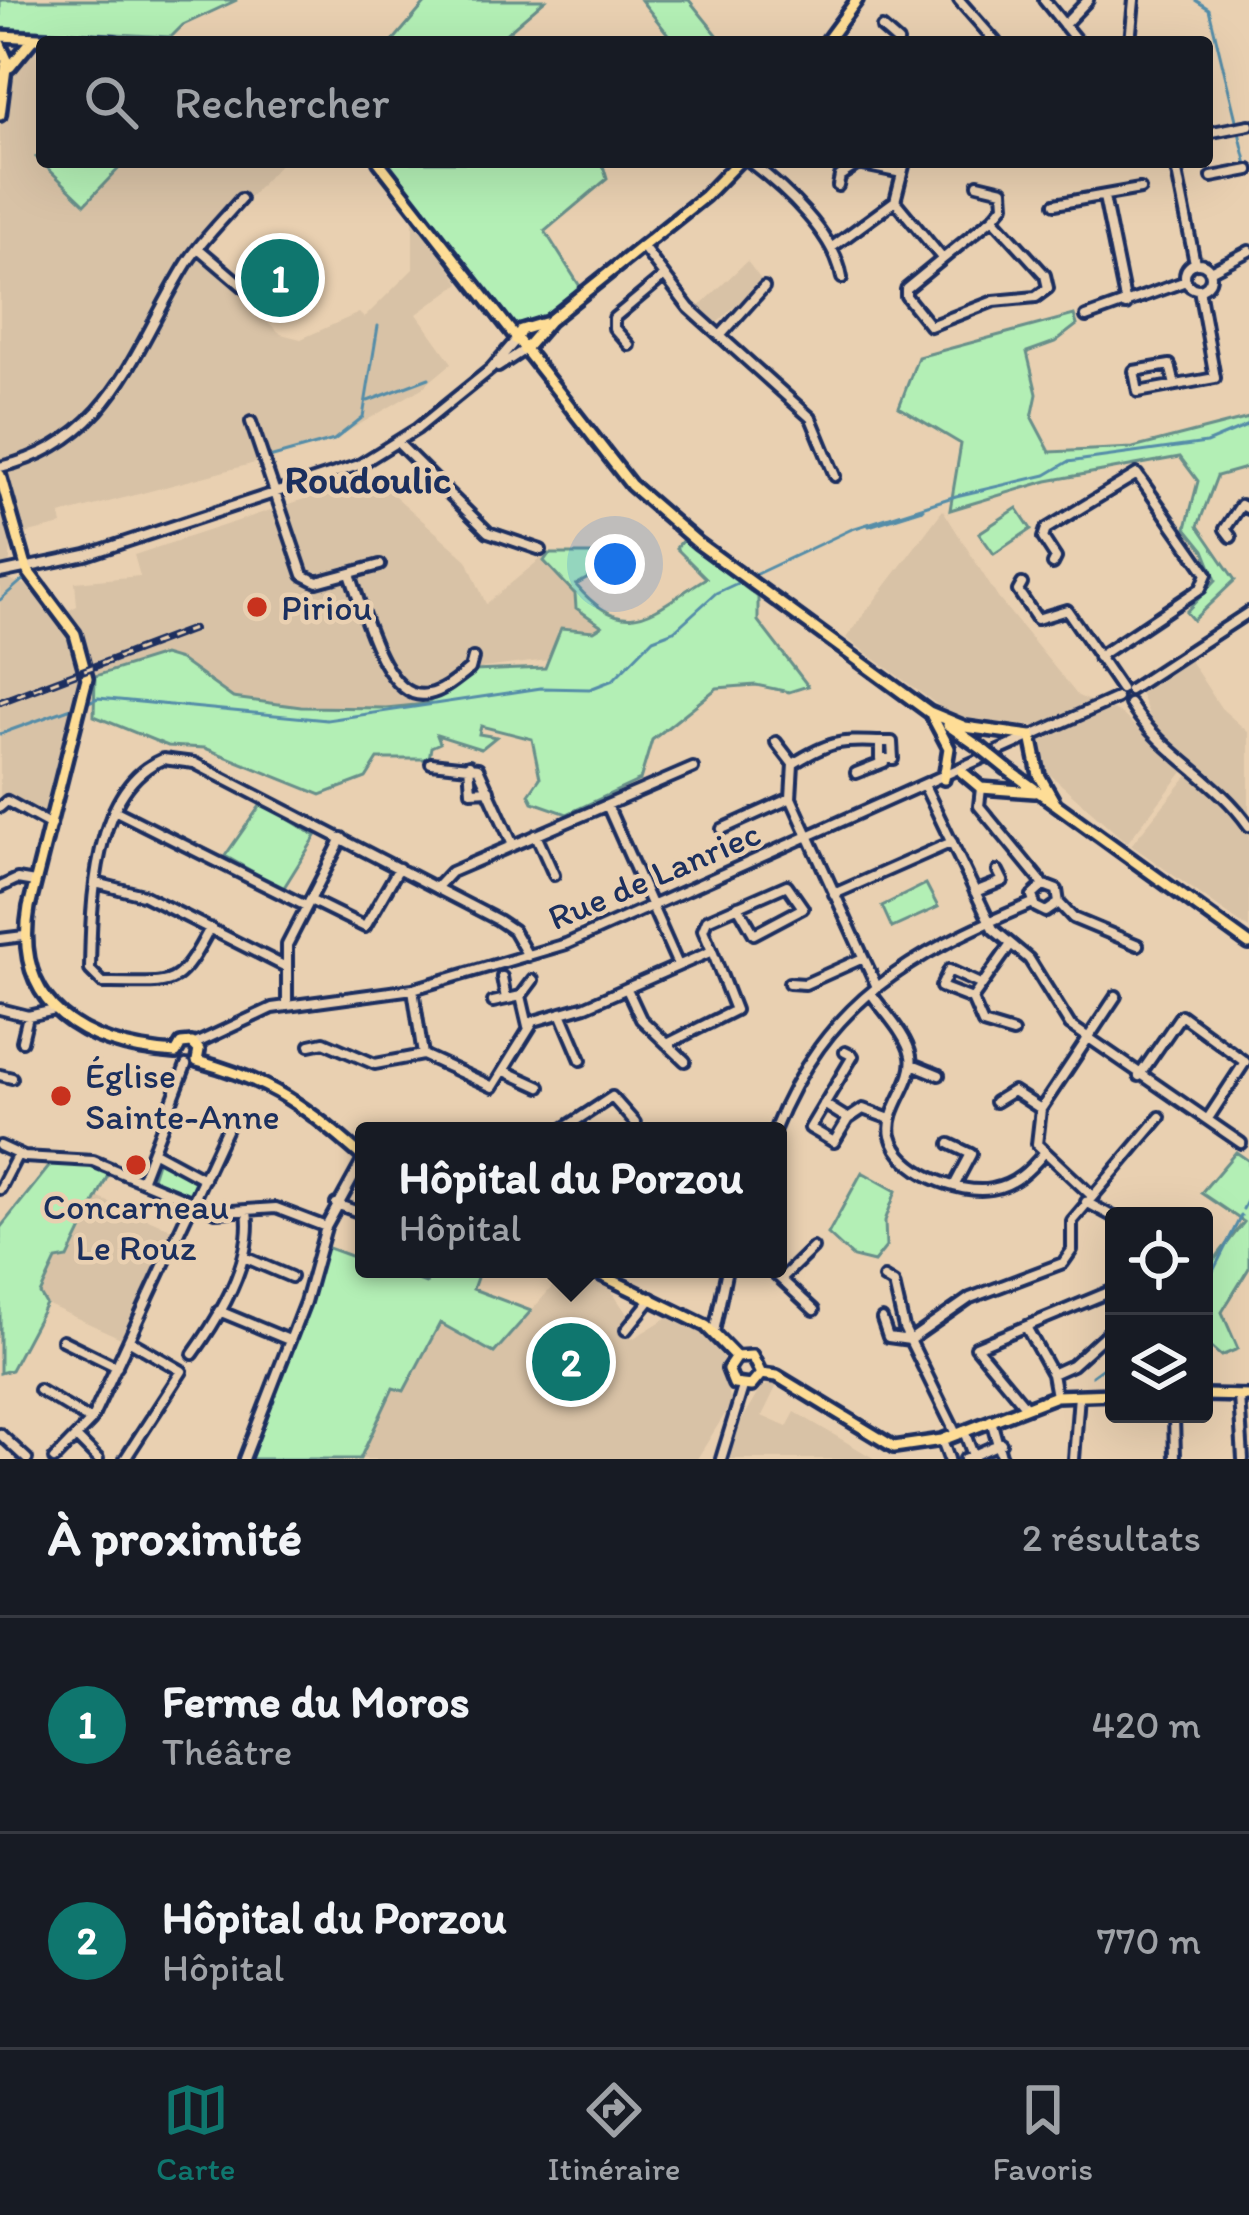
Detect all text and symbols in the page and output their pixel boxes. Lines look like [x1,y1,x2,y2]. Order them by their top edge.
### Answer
search box [36,36,1213,168]
icon: search [78,69,144,135]
text: Rechercher [174,75,389,129]
pin: 1 [241,233,319,323]
district label: Roudoulic [285,456,451,503]
your location [585,534,645,594]
place label: Piriou [281,586,373,629]
marker: Piriou [244,594,270,620]
street label: Rue de Lanriec [542,811,766,939]
place label: Église Sainte-Anne [85,1054,280,1138]
marker: Église Sainte-Anne [48,1083,74,1109]
popup [355,1122,787,1278]
text: Hôpital du Porzou [399,1150,743,1204]
marker: Concarneau Le Rouz [123,1152,149,1178]
place label: Concarneau Le Rouz [43,1185,229,1269]
text: Hôpital [399,1204,521,1251]
map controls [1105,1207,1213,1423]
button: locate [1105,1207,1213,1315]
button: layers [1105,1315,1213,1423]
pin: 2 [532,1317,610,1407]
text: À proximité [48,1507,302,1568]
text: 2 résultats [1022,1514,1201,1561]
text: Ferme du Moros [162,1674,470,1728]
text: 1 [78,1701,96,1748]
text: 420 m [1091,1701,1201,1748]
text: Théâtre [162,1728,292,1775]
text: Hôpital du Porzou [162,1890,506,1944]
text: 2 [77,1917,97,1964]
text: 770 m [1097,1917,1201,1964]
text: Hôpital [162,1944,284,1991]
tab: Carte [156,2077,236,2188]
tab: Itinéraire [547,2077,681,2188]
tab: Favoris [992,2077,1093,2188]

